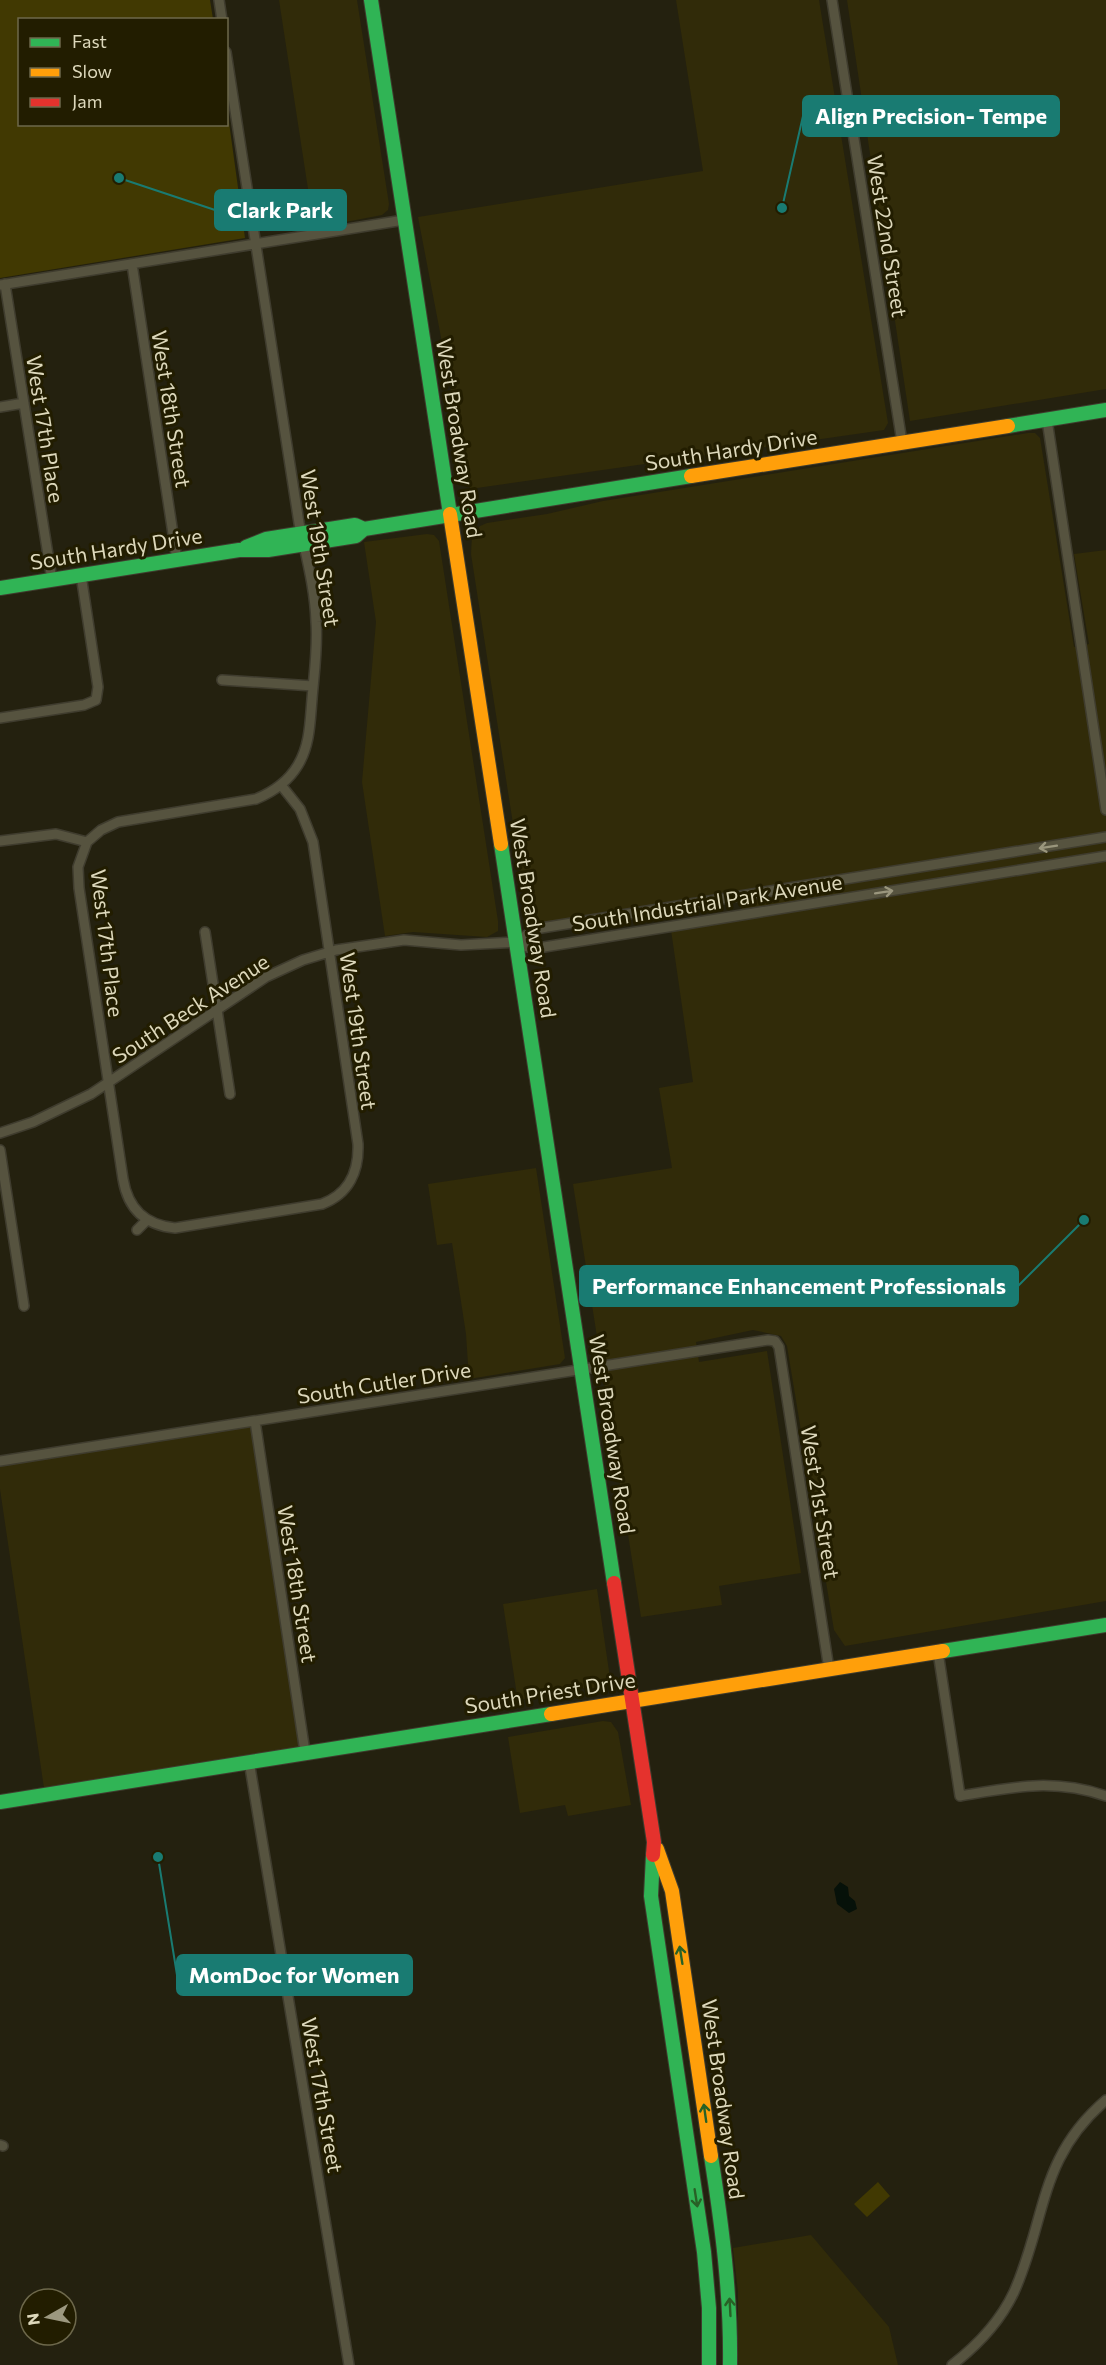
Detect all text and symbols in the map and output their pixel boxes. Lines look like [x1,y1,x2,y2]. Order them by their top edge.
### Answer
legend [18,18,228,126]
text: Fast [72,30,107,52]
text: Slow [72,60,112,82]
text: Jam [72,90,102,112]
callout: Align Precision- Tempe [803,96,1059,136]
text: Align Precision- Tempe [815,102,1047,129]
street label: West 22nd Street [863,153,913,319]
callout: Clark Park [215,190,346,230]
text: Clark Park [227,196,333,223]
street label: West 18th Street [147,329,197,489]
street label: West Broadway Road [432,336,488,540]
street label: West 17th Place [22,354,70,504]
street label: South Hardy Drive [643,423,819,475]
street label: West 19th Street [296,468,346,628]
street label: South Hardy Drive [28,522,204,574]
street label: West Broadway Road [506,816,562,1020]
one-way arrow [1039,841,1059,852]
street label: West 17th Place [87,868,129,1018]
street label: South Industrial Park Avenue [570,868,844,936]
one-way arrow [874,886,893,897]
street label: South Beck Avenue [107,948,273,1068]
street label: West 19th Street [336,951,382,1111]
callout: Performance Enhancement Professionals [580,1266,1018,1306]
text: Performance Enhancement Professionals [592,1272,1006,1299]
street label: West Broadway Road [585,1332,641,1536]
street label: South Cutler Drive [295,1356,473,1408]
street label: West 21st Street [797,1423,845,1581]
street label: West 18th Street [273,1504,323,1664]
street label: South Priest Drive [463,1666,637,1718]
one-way arrow [676,1946,687,1965]
callout: MomDoc for Women [177,1955,412,1995]
text: MomDoc for Women [189,1961,399,1988]
street label: West Broadway Road [698,1997,750,2201]
street label: West 17th Street [297,2015,349,2175]
one-way arrow [700,2104,711,2124]
one-way arrow [691,2188,702,2208]
north arrow [18,2287,78,2347]
one-way arrow [725,2297,736,2317]
text: N [22,2312,43,2327]

